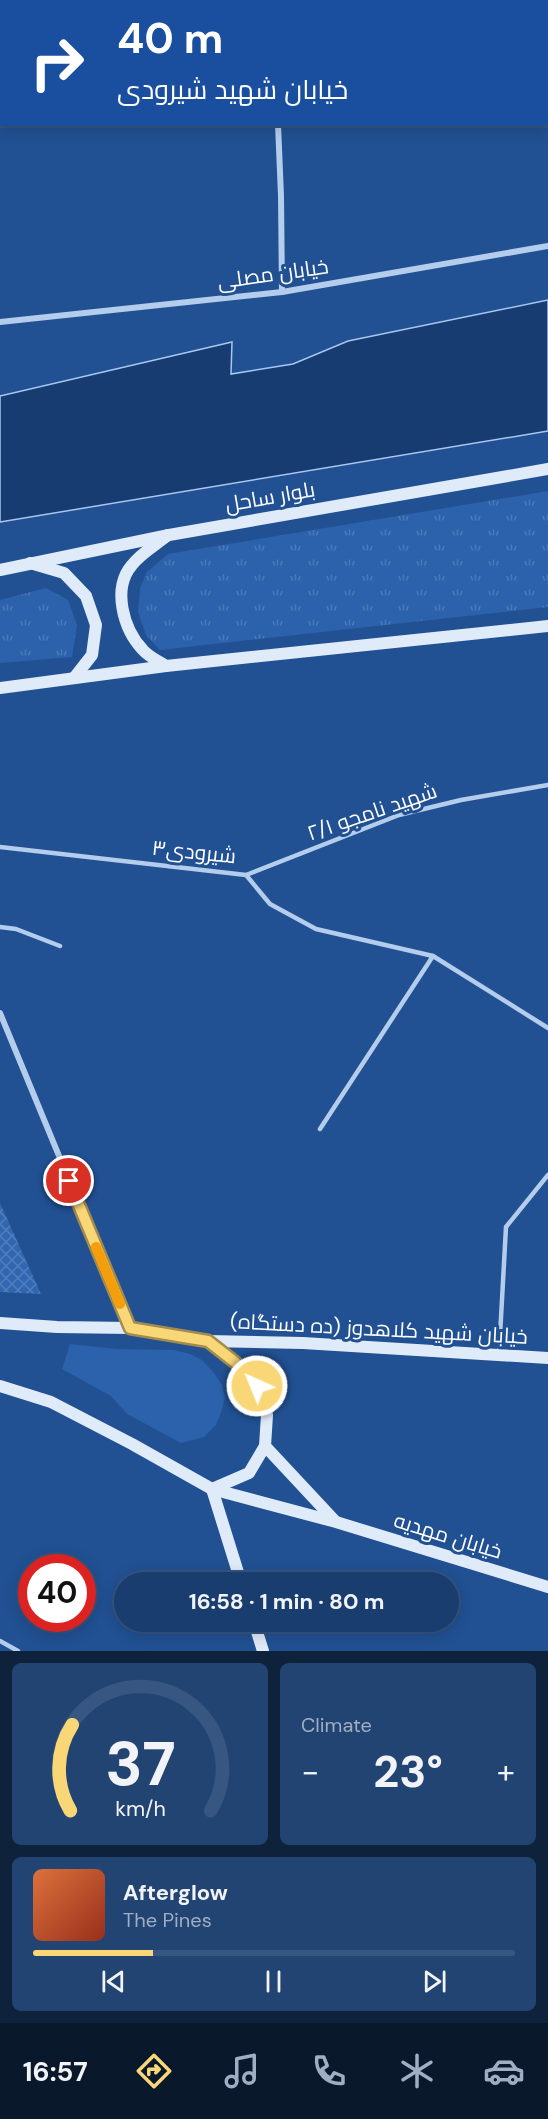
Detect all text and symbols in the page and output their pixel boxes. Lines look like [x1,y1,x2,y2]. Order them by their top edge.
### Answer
text: 40 m [117,11,223,66]
icon: right [18,24,96,102]
text: خیابان شهید شیرودی [117,72,348,107]
street label: خیابان مصلی [216,252,330,296]
street label: بلوار ساحل [223,475,317,519]
street label: شهید نامجو ۲/۱ [303,777,441,847]
street label: شیرودی۳ [151,834,237,870]
pin [43,1155,94,1206]
icon: arrive [52,1164,85,1197]
street label: خیابان شهید کلاهدوز (ده دستگاه) [229,1307,529,1351]
position arrow [225,1354,289,1418]
street label: خیابان مهدیه [390,1506,506,1566]
speed limit sign: 40 [18,1554,96,1632]
text: 16:58 · 1 min · 80 m [189,1587,384,1616]
text: Climate [301,1712,372,1738]
text: 37 [105,1723,175,1804]
text: 23° [373,1742,443,1801]
text: − [301,1750,319,1793]
text: + [497,1750,515,1793]
text: km/h [115,1795,165,1823]
text: Afterglow [123,1878,228,1907]
text: The Pines [123,1907,212,1933]
icon: previous [97,1965,130,1998]
icon: pause [257,1965,290,1998]
icon: next [418,1965,451,1998]
icon: directions [133,2050,175,2092]
icon: music [221,2050,263,2092]
icon: phone [308,2050,350,2092]
icon: climate [396,2050,438,2092]
icon: car [483,2050,525,2092]
text: 16:57 [23,2054,88,2089]

